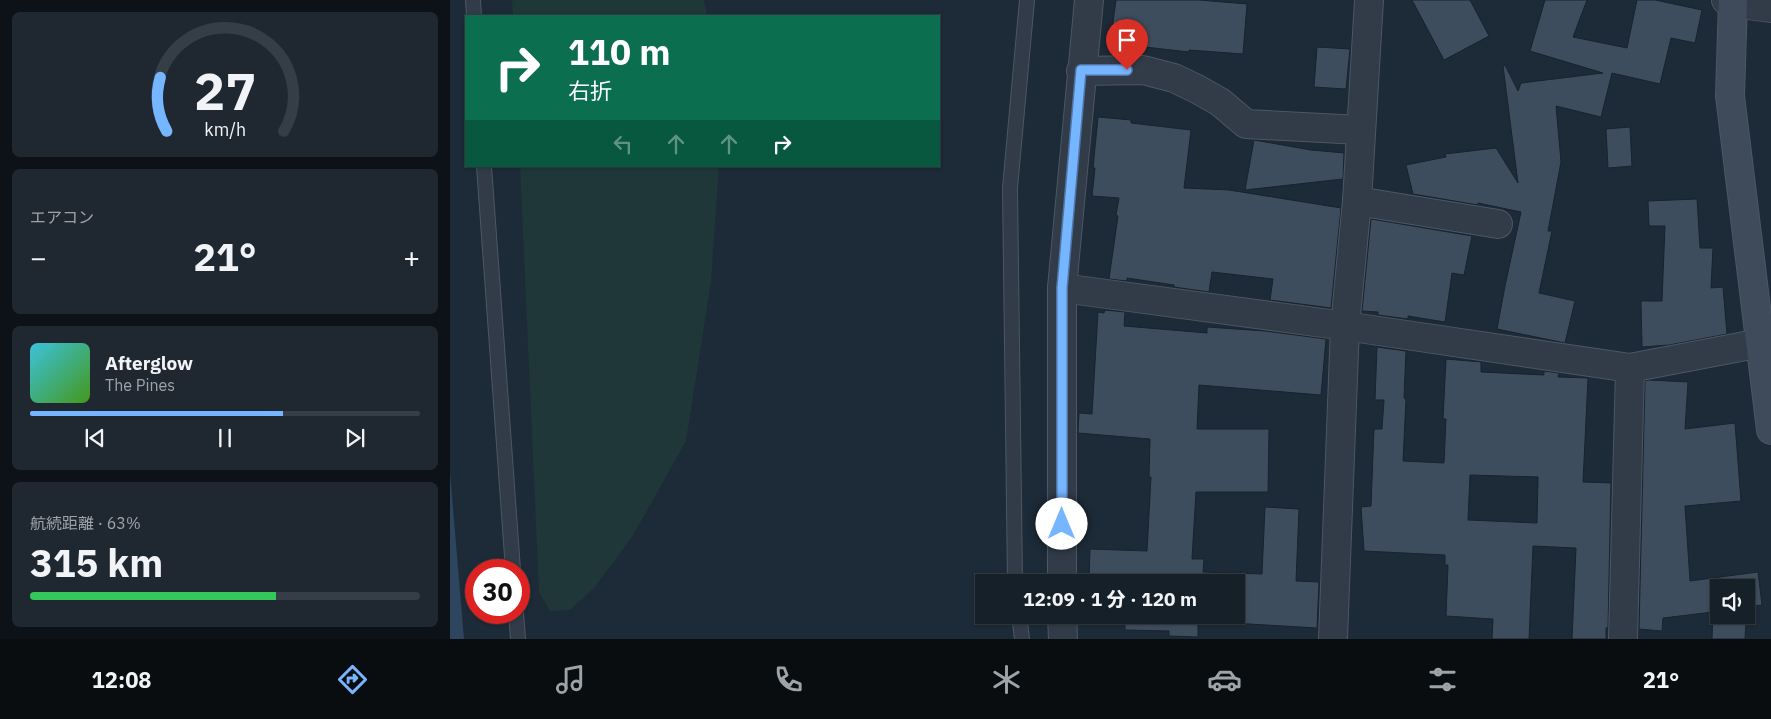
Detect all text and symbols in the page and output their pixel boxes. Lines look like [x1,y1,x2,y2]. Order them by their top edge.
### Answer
pin [1106,19,1148,70]
icon: arrive [1113,26,1141,54]
text: 110 m [568,29,671,75]
icon: right [485,35,550,100]
text: 27 [194,57,256,124]
text: 右折 [568,76,612,105]
text: km/h [204,118,246,141]
icon: left [609,130,637,158]
icon: ahead [662,130,690,158]
icon: ahead [715,130,743,158]
icon: right [768,130,796,158]
text: エアコン [30,207,94,227]
text: 21° [193,232,257,281]
text: − [30,239,47,276]
text: + [403,239,420,276]
text: Afterglow [105,351,193,375]
text: The Pines [105,375,175,395]
icon: previous [81,424,109,452]
icon: pause [211,424,239,452]
icon: next [341,424,369,452]
position arrow [1035,497,1087,549]
text: 航続距離 · 63% [30,513,141,533]
text: 315 km [30,538,163,587]
speed limit sign: 30 [465,559,530,624]
map controls [1710,579,1755,624]
button: sound [1710,579,1755,624]
text: 12:09 · 1 分 · 120 m [1023,587,1197,611]
icon: directions [335,662,370,697]
icon: music [553,662,588,697]
icon: phone [771,662,806,697]
icon: climate [989,662,1024,697]
icon: car [1207,662,1242,697]
icon: filters [1425,662,1460,697]
text: 12:08 [92,665,152,694]
text: 21° [1643,665,1679,694]

